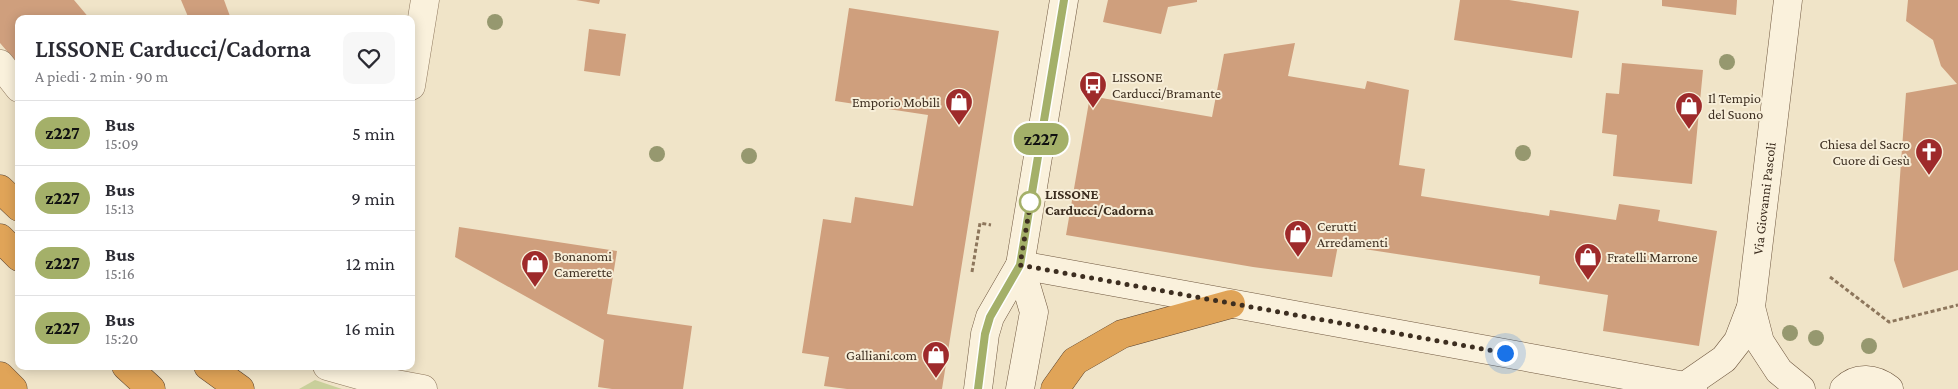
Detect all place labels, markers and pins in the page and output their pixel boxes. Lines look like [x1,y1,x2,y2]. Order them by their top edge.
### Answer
place label: LISSONE Carducci/Bramante [1112,69,1221,101]
bus stop icon: LISSONE Carducci/Bramante [1078,70,1108,109]
shop icon: Emporio Mobili [944,87,974,126]
place label: Il Tempio del Suono [1708,90,1763,122]
shop icon: Il Tempio del Suono [1674,91,1704,130]
place label: Emporio Mobili [852,94,940,110]
place label: Chiesa del Sacro Cuore di Gesù [1820,136,1911,168]
church icon: Chiesa del Sacro Cuore di Gesù [1914,137,1944,176]
place label: LISSONE Carducci/Cadorna [1045,186,1154,218]
marker: LISSONE Carducci/Cadorna [1019,191,1041,213]
place label: Cerutti Arredamenti [1317,218,1388,250]
shop icon: Cerutti Arredamenti [1283,219,1313,258]
shop icon: Fratelli Marrone [1573,242,1603,281]
place label: Bonanomi Camerette [554,248,612,280]
shop icon: Bonanomi Camerette [520,249,550,288]
place label: Fratelli Marrone [1607,249,1698,265]
shop icon: Galliani.com [921,340,951,379]
place label: Galliani.com [846,347,917,363]

